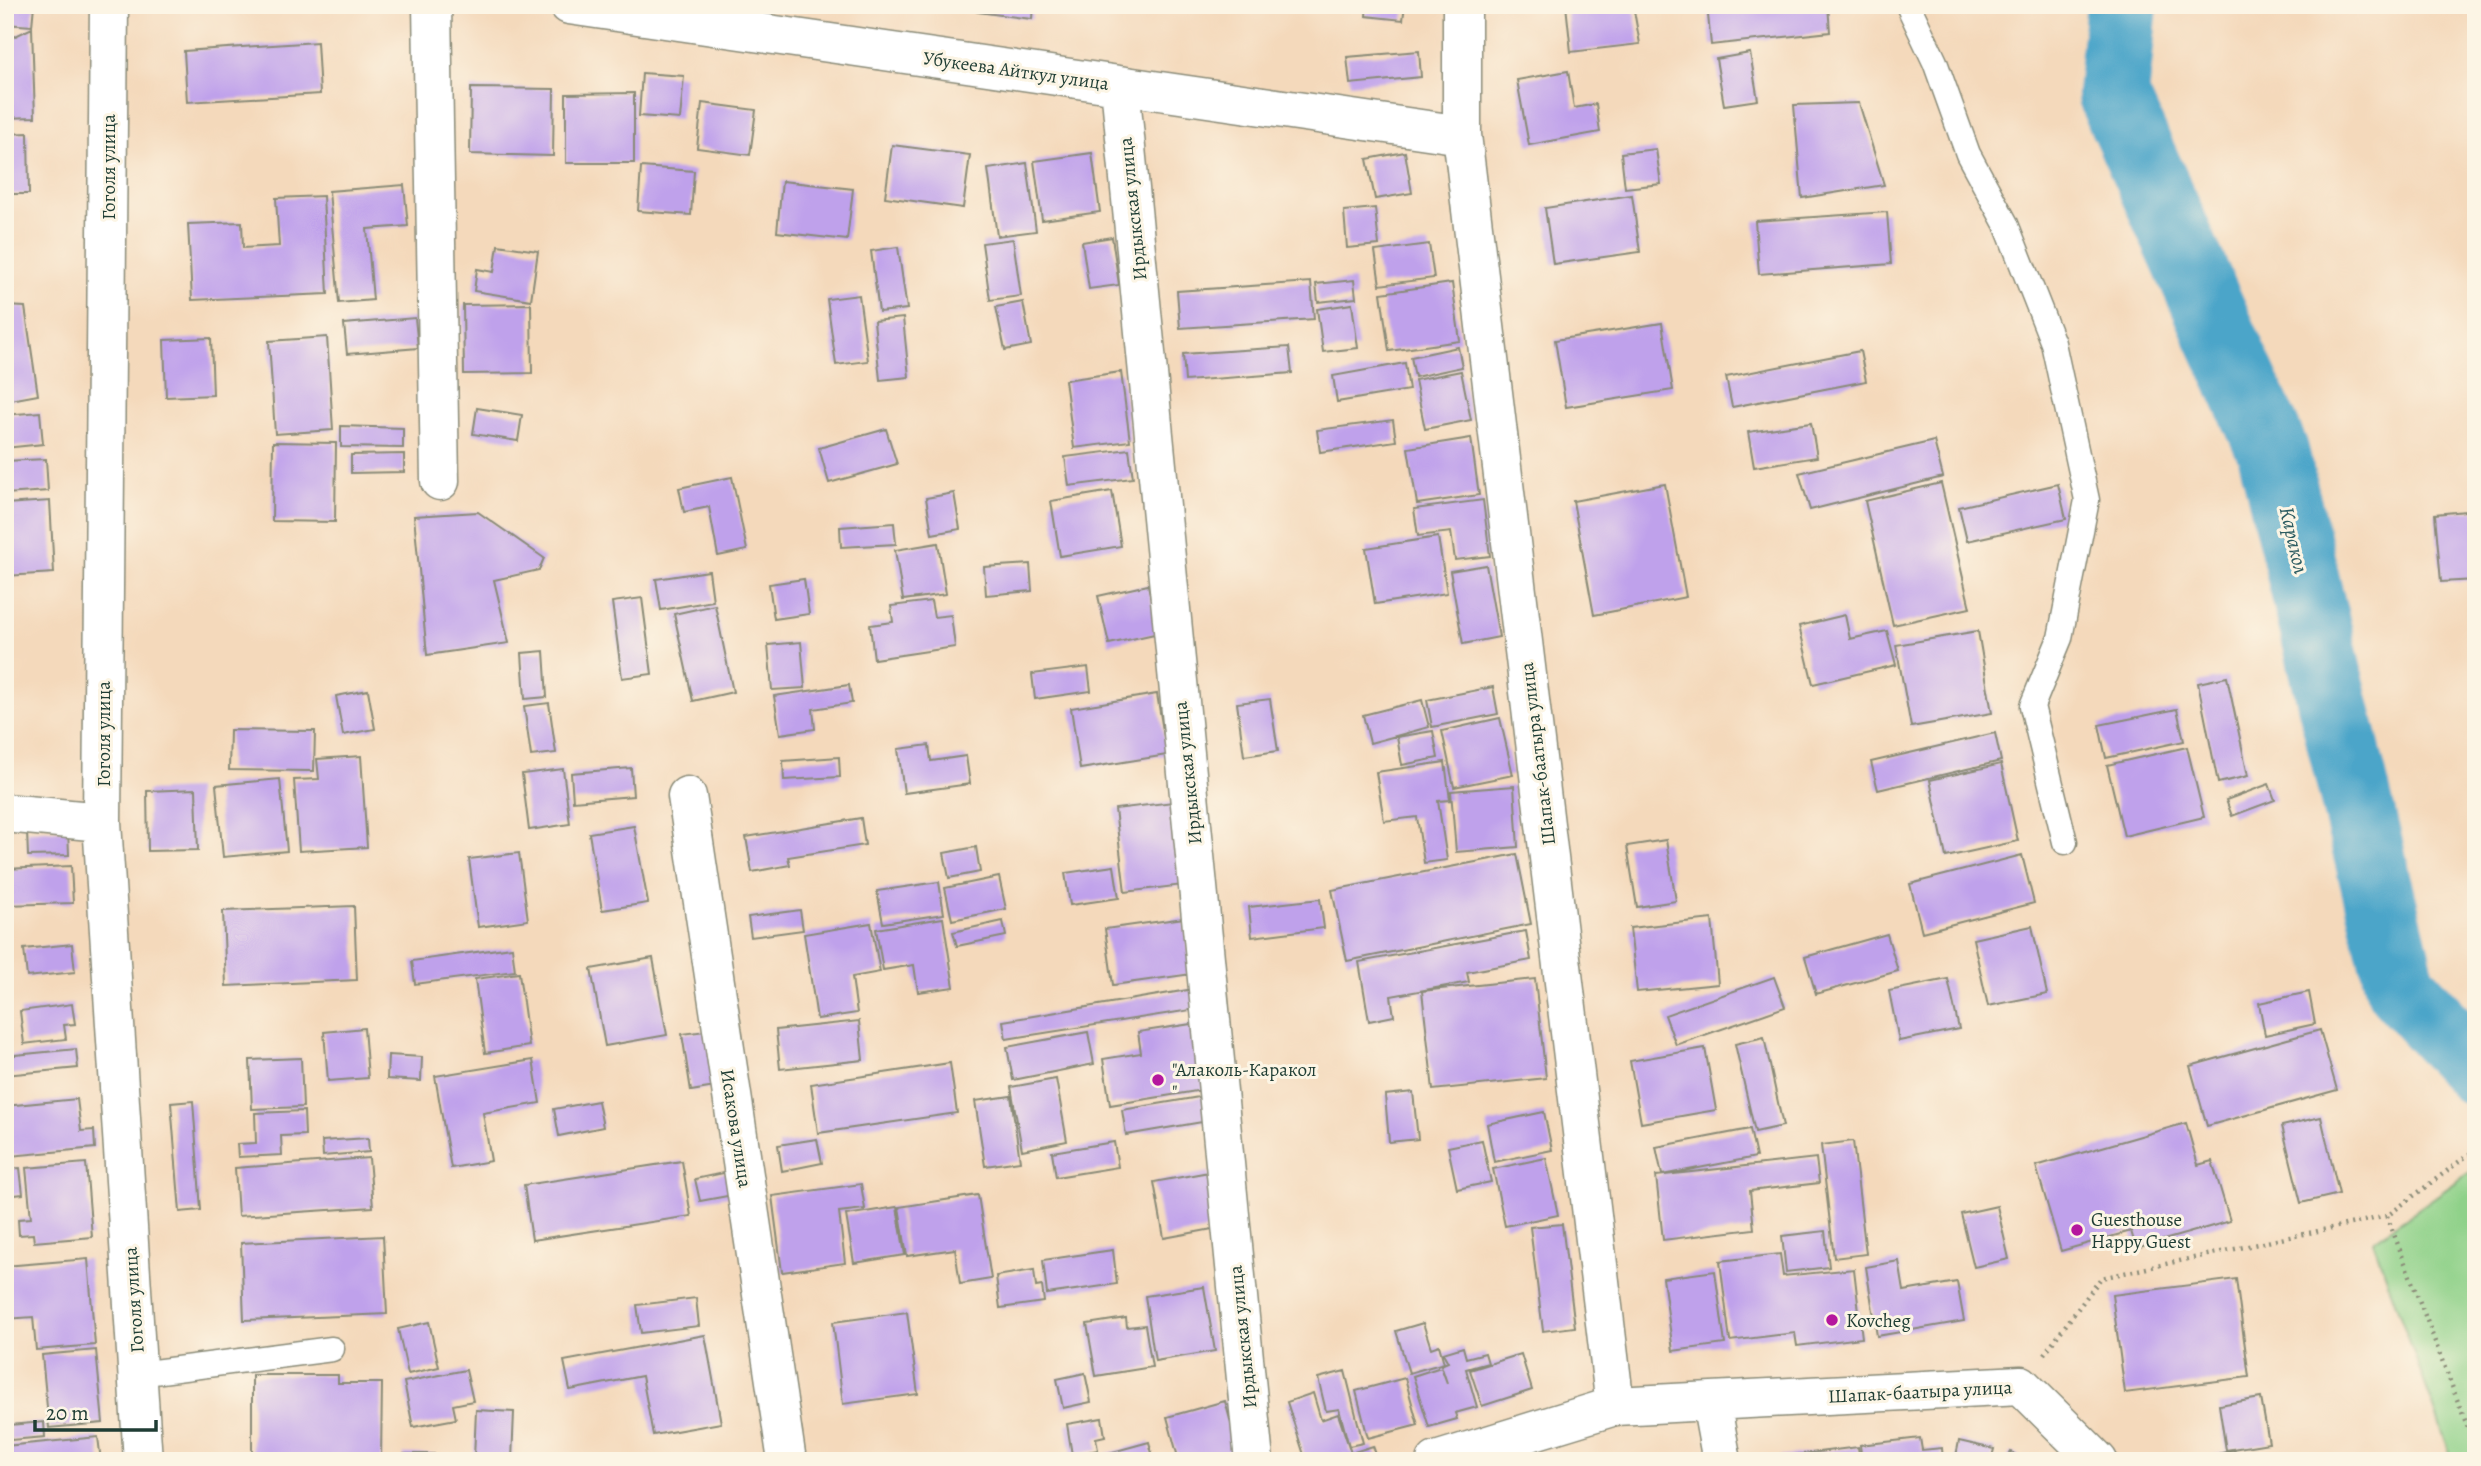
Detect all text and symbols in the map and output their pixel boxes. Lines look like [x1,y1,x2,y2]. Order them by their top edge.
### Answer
street label: Убукеева Айткул улица [921,45,1111,97]
street label: Гоголя улица [96,114,122,220]
street label: Ирдыкская улица [1113,136,1153,282]
water label: Каракол [2273,504,2315,577]
street label: Шапак-баатыра улица [1514,661,1562,847]
street label: Гоголя улица [91,681,117,787]
street label: Ирдыкская улица [1168,700,1208,846]
place label: "Алаколь-Каракол " [1172,1057,1317,1105]
street label: Исакова улица [714,1067,758,1190]
marker: "Алаколь-Каракол " [1150,1072,1166,1088]
place label: Guesthouse Happy Guest [2091,1207,2191,1255]
marker: Guesthouse Happy Guest [2069,1222,2085,1238]
street label: Гоголя улица [117,1246,151,1354]
street label: Ирдыкская улица [1223,1264,1263,1410]
place label: Kovcheg [1846,1308,1911,1334]
marker: Kovcheg [1824,1312,1840,1328]
street label: Шапак-баатыра улица [1827,1374,2013,1410]
scale bar [35,1389,156,1433]
text: 20 m [46,1399,89,1427]

